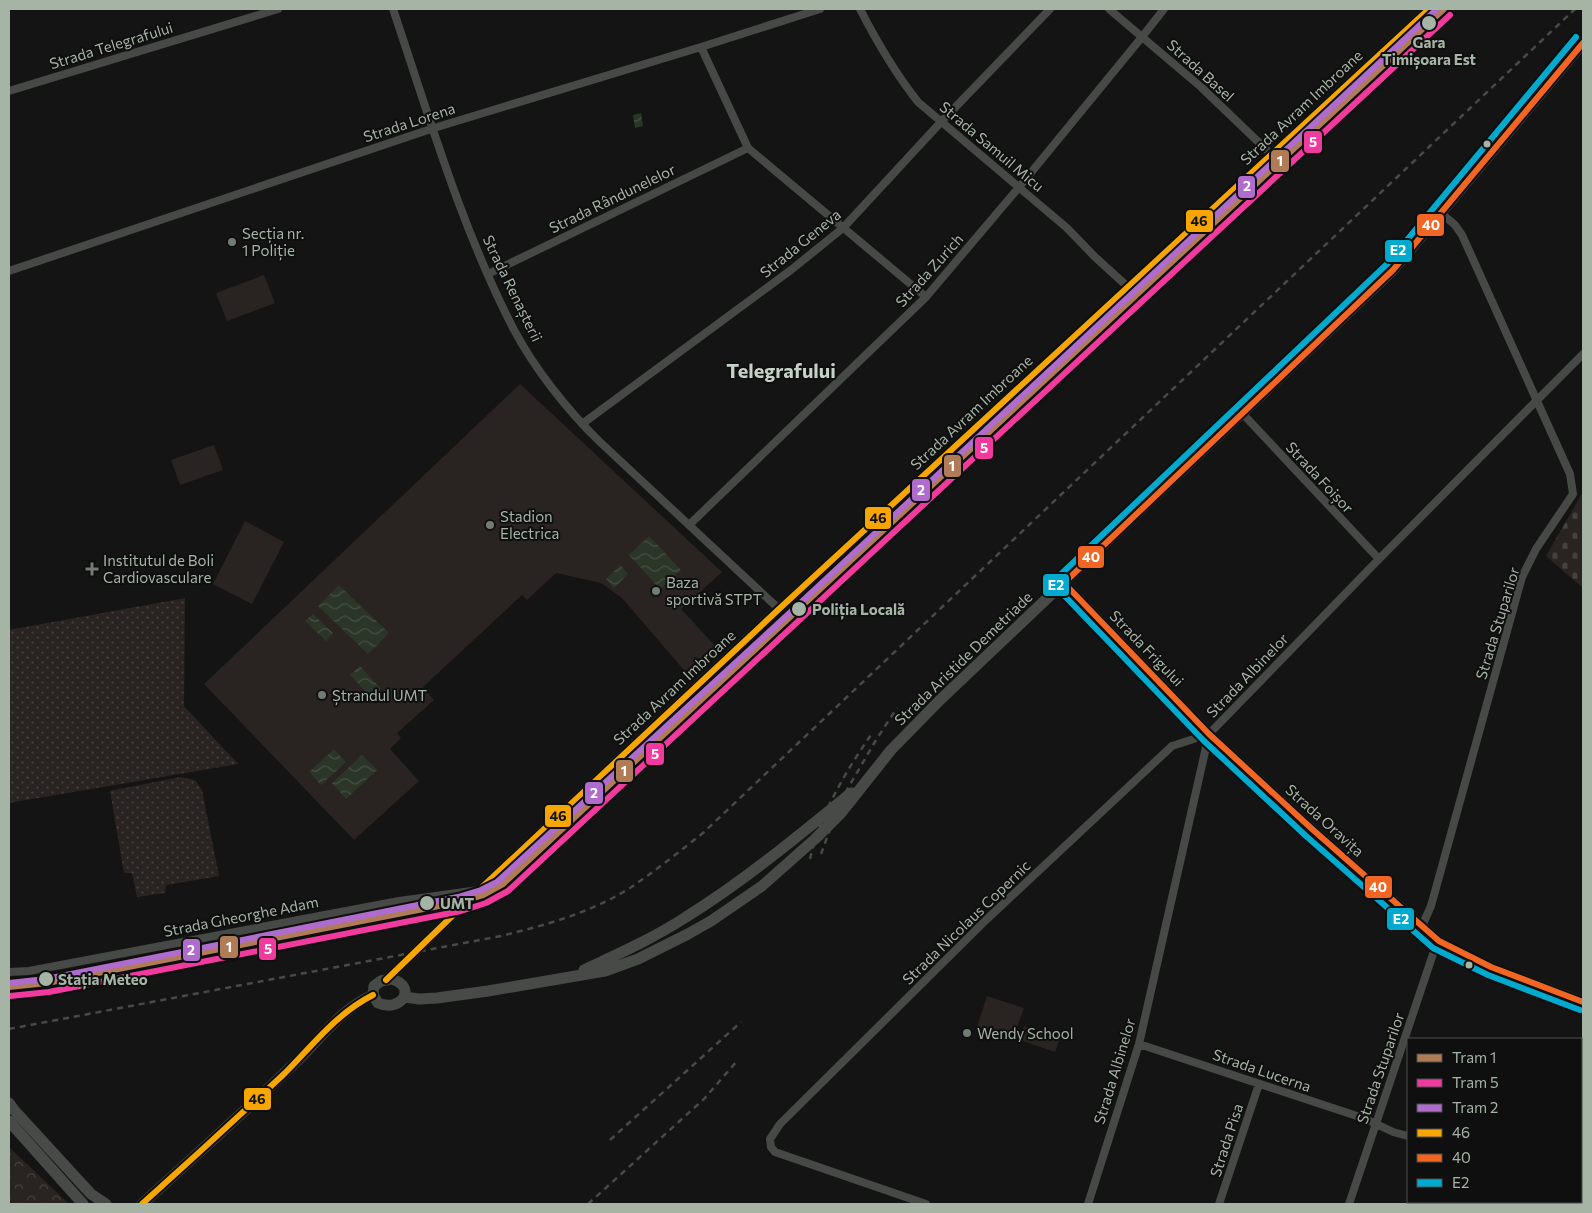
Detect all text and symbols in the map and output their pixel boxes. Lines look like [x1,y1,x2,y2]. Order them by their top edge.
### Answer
marker: Gara Timișoara Est [1420,14,1438,32]
street label: Strada Telegrafului [47,18,175,72]
place label: Gara Timișoara Est [1382,33,1476,70]
street label: Strada Basel [1164,35,1238,105]
street label: Strada Avram Imbroane [1236,46,1366,168]
street label: Strada Samuil Micu [936,97,1048,195]
street label: Strada Lorena [361,99,457,145]
line badge: 5 [1303,130,1323,154]
text: 5 [1309,133,1317,150]
unlabelled marker [1482,139,1492,149]
line badge: 1 [1270,149,1290,173]
text: 1 [1277,152,1283,169]
street label: Strada Rândunelelor [546,160,678,236]
line badge: 2 [1237,175,1256,199]
text: 2 [1243,177,1251,194]
street label: Strada Geneva [756,205,844,281]
line badge: 46 [1185,209,1214,233]
text: 46 [1190,212,1208,229]
line badge: 40 [1416,213,1445,237]
text: 40 [1422,216,1440,233]
place label: Secția nr. 1 Poliție [242,224,304,261]
street label: Strada Zurich [891,230,967,310]
street label: Strada Renașterii [478,232,547,345]
marker: Secția nr. 1 Poliție [226,236,238,248]
line badge: E2 [1384,239,1413,263]
text: E2 [1390,241,1406,258]
street label: Strada Avram Imbroane [906,351,1036,473]
district label: Telegrafului [726,358,836,382]
line badge: 5 [974,436,994,460]
street label: Strada Foișor [1281,438,1358,518]
text: 5 [980,439,988,456]
line badge: 1 [943,454,962,478]
text: 1 [949,457,955,474]
line badge: 2 [911,478,931,502]
text: 2 [917,481,925,498]
line badge: 46 [864,506,892,530]
place label: Stadion Electrica [500,507,559,542]
text: 46 [869,509,887,526]
marker: Stadion Electrica [484,519,496,531]
line badge: 40 [1077,545,1105,569]
text: 40 [1082,548,1100,565]
place label: Institutul de Boli Cardiovasculare [103,551,214,586]
marker: Institutul de Boli Cardiovasculare [85,562,99,576]
street label: Strada Stuparilor [1471,565,1523,681]
place label: Baza sportivă STPT [666,573,762,608]
line badge: E2 [1042,573,1070,597]
text: E2 [1048,576,1064,593]
marker: Baza sportivă STPT [650,585,662,597]
street label: Strada Aristide Demetriade [890,587,1036,729]
marker: Poliția Locală [790,600,808,618]
place label: Poliția Locală [812,600,905,620]
street label: Strada Frigului [1106,606,1188,690]
street label: Strada Avram Imbroane [609,626,739,748]
street label: Strada Albinelor [1202,629,1292,721]
place label: Ștrandul UMT [332,686,427,706]
marker: Ștrandul UMT [316,689,328,701]
line badge: 5 [645,742,665,766]
text: 5 [651,745,659,762]
line badge: 1 [615,759,634,783]
text: 1 [621,762,627,779]
street label: Strada Oravița [1281,780,1368,861]
line badge: 2 [584,781,604,805]
text: 2 [590,784,598,801]
line badge: 46 [544,804,572,828]
text: 46 [549,807,567,824]
street label: Strada Nicolaus Copernic [898,856,1034,988]
line badge: 40 [1364,875,1393,899]
text: 40 [1369,878,1387,895]
street label: Strada Gheorghe Adam [162,892,320,940]
marker: UMT [418,894,436,912]
place label: UMT [440,894,475,912]
line badge: E2 [1386,907,1415,931]
text: E2 [1393,910,1409,927]
line badge: 1 [219,935,239,959]
line badge: 5 [258,937,277,961]
line badge: 2 [182,938,201,962]
text: 1 [226,938,232,955]
text: 5 [264,940,272,957]
text: 2 [187,941,195,958]
unlabelled marker [1464,960,1474,970]
marker: Stația Meteo [37,970,55,988]
place label: Stația Meteo [58,970,148,990]
street label: Strada Stuparilor [1353,1010,1407,1126]
street label: Strada Albinelor [1089,1016,1139,1126]
place label: Wendy School [977,1024,1074,1042]
marker: Wendy School [961,1027,973,1039]
legend [1407,1038,1582,1203]
street label: Strada Lucerna [1211,1045,1313,1095]
text: Tram 1 [1452,1048,1496,1066]
text: Tram 5 [1452,1073,1499,1091]
line badge: 46 [243,1087,272,1111]
text: 46 [248,1090,266,1107]
text: Tram 2 [1452,1098,1498,1116]
street label: Strada Pisa [1206,1101,1246,1179]
text: 46 [1452,1123,1470,1141]
text: 40 [1452,1148,1471,1166]
text: E2 [1452,1173,1469,1191]

